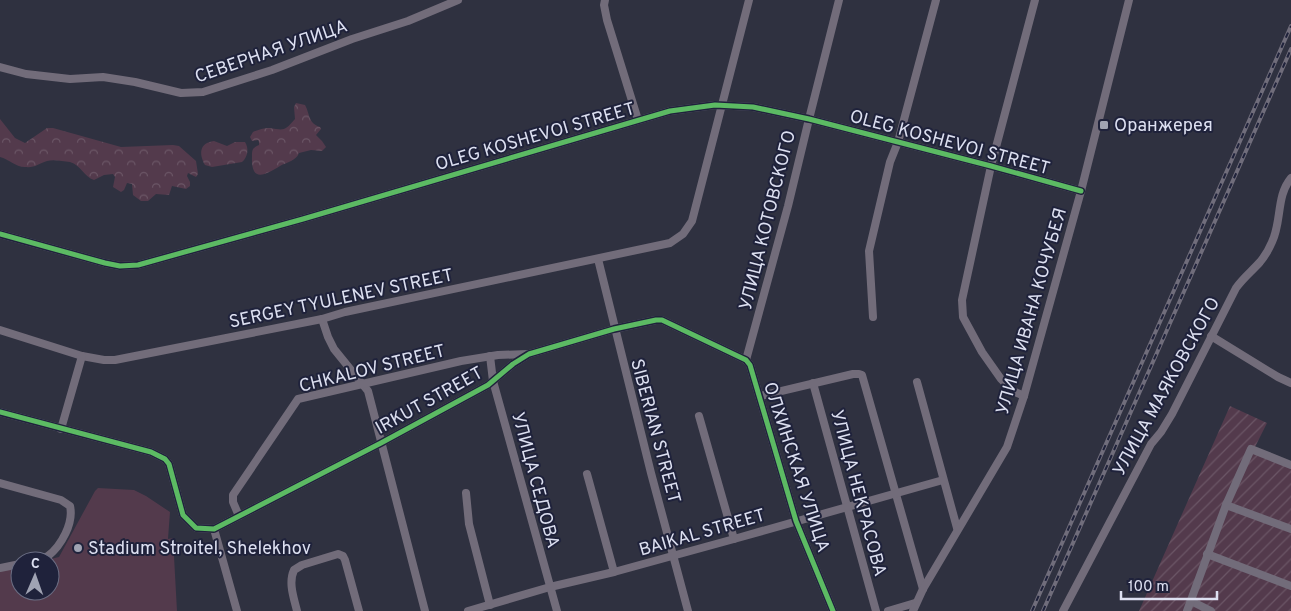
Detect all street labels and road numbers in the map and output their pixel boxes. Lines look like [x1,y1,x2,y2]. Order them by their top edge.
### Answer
street label: СЕВЕРНАЯ УЛИЦА [192,16,351,89]
street label: OLEG KOSHEVOI STREET [433,98,638,177]
street label: OLEG KOSHEVOI STREET [847,106,1052,181]
street label: УЛИЦА КОТОВСКОГО [735,128,802,313]
street label: УЛИЦА ИВАНА КОЧУБЕЯ [992,206,1073,417]
street label: SERGEY TYULENEV STREET [227,264,456,334]
street label: УЛИЦА МАЯКОВСКОГО [1109,293,1226,480]
street label: CHKALOV STREET [297,340,448,399]
street label: SIBERIAN STREET [624,357,685,506]
street label: IRKUT STREET [372,362,488,440]
street label: ОЛХИНСКАЯ УЛИЦА [757,379,834,556]
street label: УЛИЦА НЕКРАСОВА [824,408,891,579]
street label: УЛИЦА СЕДОВА [505,410,564,551]
street label: BAIKAL STREET [637,504,768,562]

